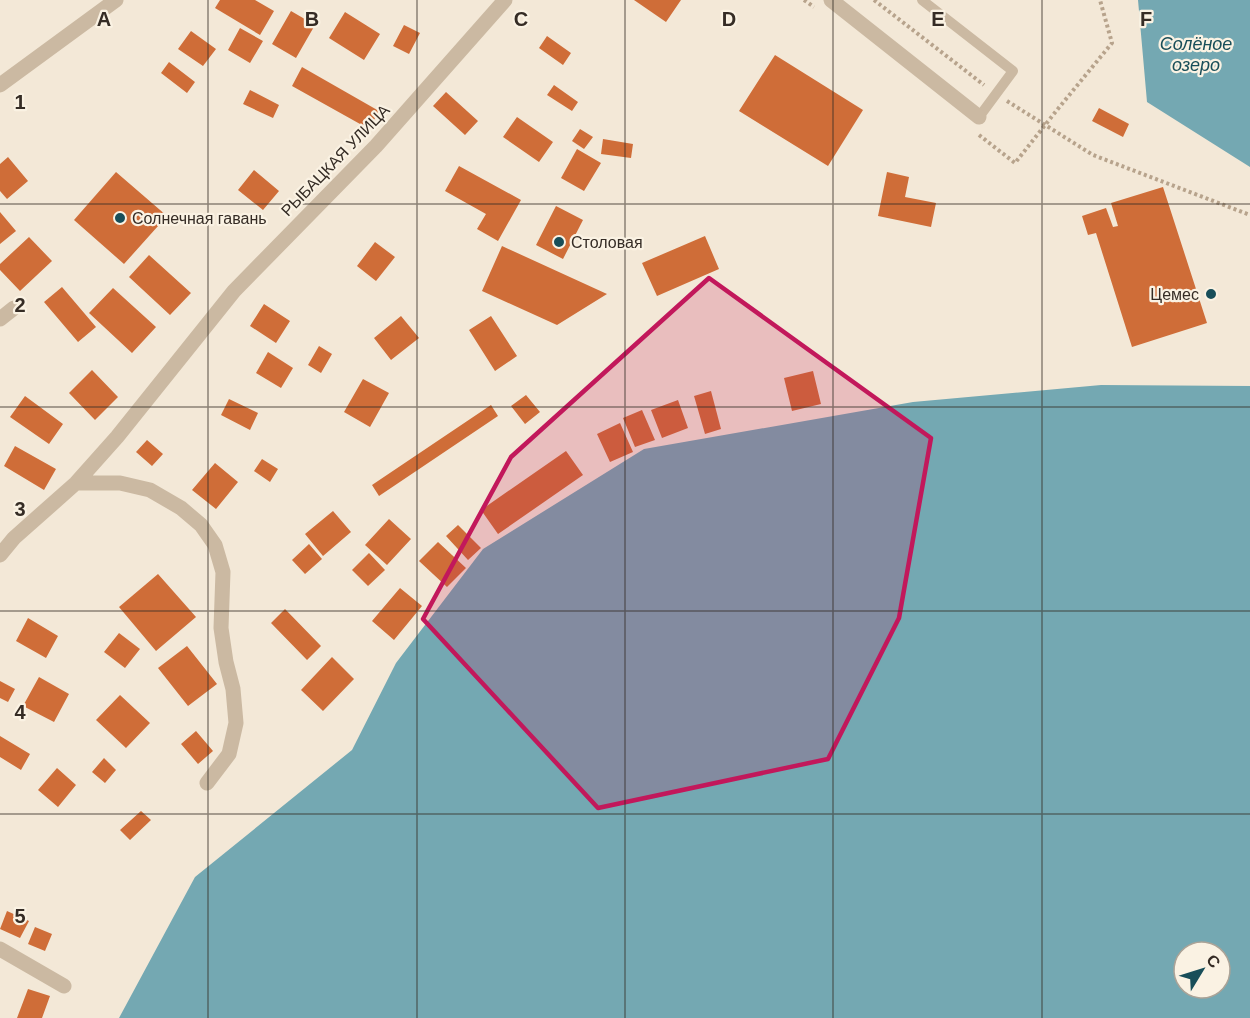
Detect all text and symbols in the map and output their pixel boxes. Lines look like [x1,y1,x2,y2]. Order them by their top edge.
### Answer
text: A [97,8,111,30]
text: B [305,8,319,30]
text: C [514,8,528,30]
text: D [722,8,736,30]
text: E [931,8,945,30]
text: F [1140,8,1152,30]
water label: Солёное озеро [1160,34,1232,75]
text: 1 [14,91,26,113]
street label: РЫБАЦКАЯ УЛИЦА [278,101,393,219]
place label: Солнечная гавань [132,210,267,227]
marker: Солнечная гавань [113,211,127,225]
place label: Столовая [571,234,643,251]
marker: Столовая [552,235,566,249]
place label: Цемес [1150,286,1199,303]
marker: Цемес [1204,287,1218,301]
text: 2 [14,294,26,316]
text: 3 [14,498,26,520]
text: 4 [14,701,26,723]
text: 5 [14,905,26,927]
north arrow [1172,940,1232,1000]
text: С [1203,951,1224,971]

